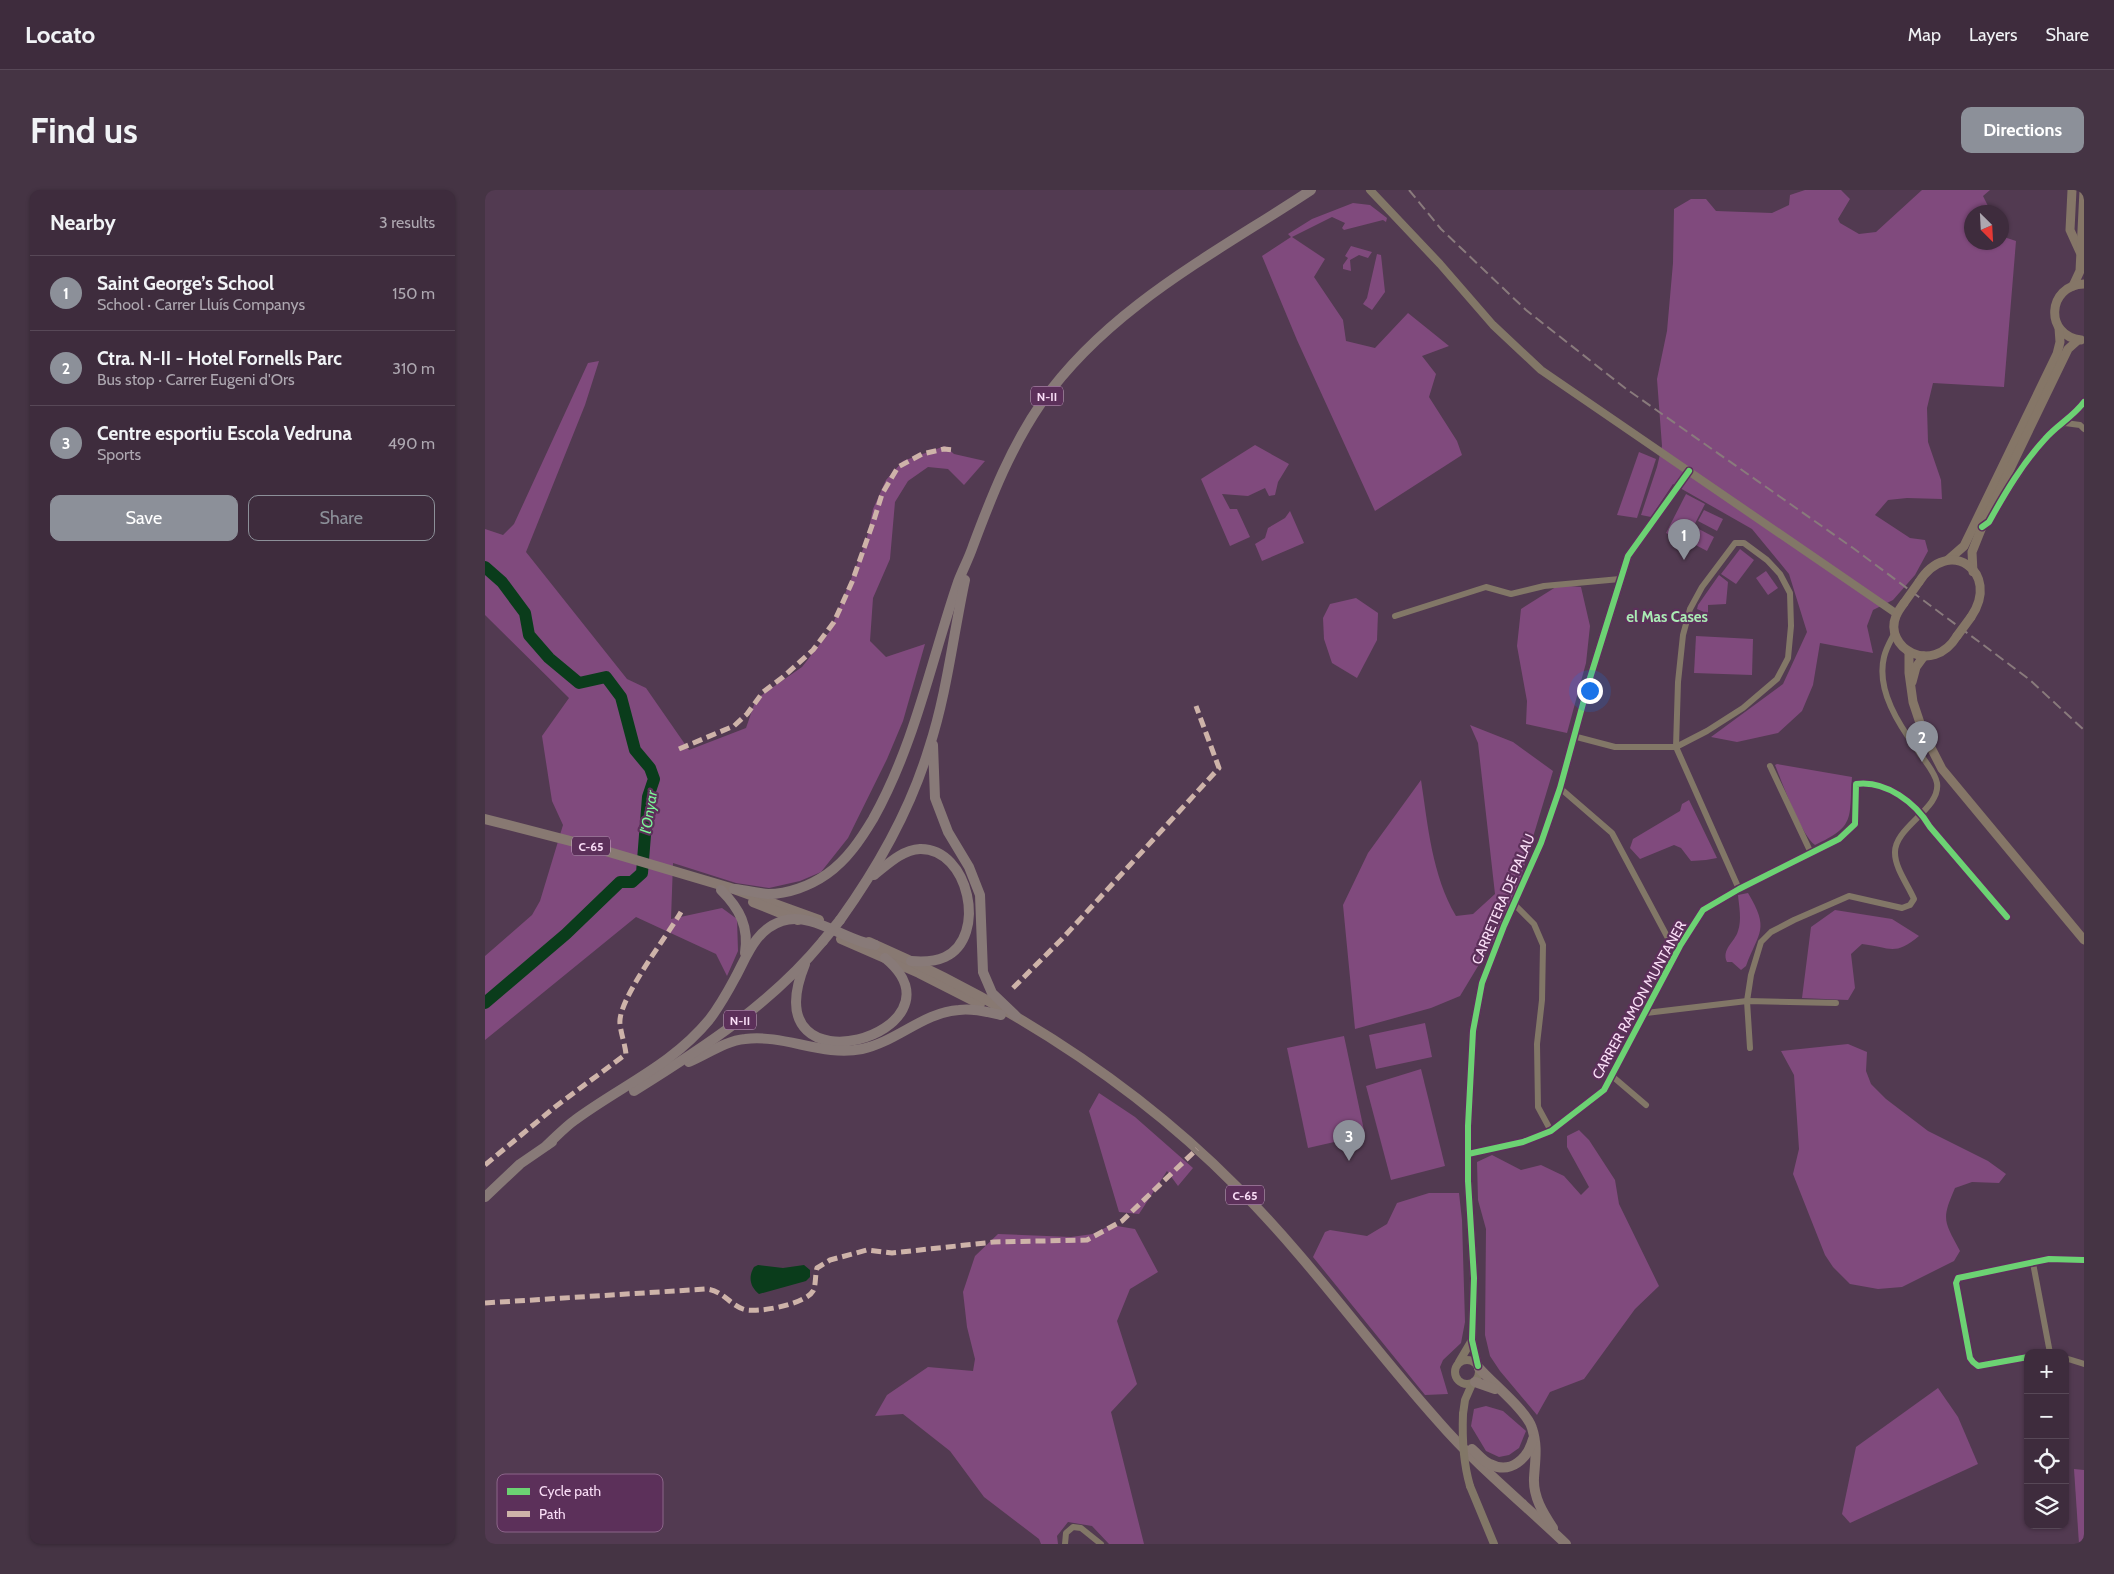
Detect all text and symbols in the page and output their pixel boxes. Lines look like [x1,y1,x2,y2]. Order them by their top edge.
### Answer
text: Locato [25,20,95,49]
text: Map [1908,24,1941,46]
text: Layers [1969,24,2018,46]
text: Share [2046,24,2089,46]
button: Directions [1961,107,2084,153]
text: Find us [30,109,138,152]
north arrow [1964,205,2009,250]
text: Nearby [50,210,116,235]
text: 3 results [379,213,435,232]
text: Saint George’s School [97,272,274,295]
text: 1 [63,284,69,303]
text: 150 m [392,284,435,303]
text: School · Carrer Lluís Companys [97,295,305,314]
text: Ctra. N-II - Hotel Fornells Parc [97,347,342,370]
text: 2 [62,359,70,378]
text: 310 m [392,359,435,378]
text: Bus stop · Carrer Eugeni d'Ors [97,370,295,389]
road number: N-II [1031,387,1063,406]
text: Centre esportiu Escola Vedruna [97,422,352,445]
text: 3 [62,434,70,453]
text: 490 m [388,434,435,453]
text: Sports [97,445,141,464]
button: Save [50,495,238,541]
button: Share [248,495,435,541]
pin: 1 [1668,519,1700,560]
district label: el Mas Cases [1626,608,1708,626]
your location [1577,678,1603,704]
pin: 2 [1906,721,1938,762]
water label: l'Onyar [637,788,661,835]
street label: CARRETERA DE PALAU [1467,831,1539,967]
road number: C-65 [572,836,610,856]
street label: CARRER RAMON MUNTANER [1588,917,1690,1082]
road number: N-II [724,1010,756,1030]
pin: 3 [1333,1120,1365,1161]
road number: C-65 [1226,1186,1264,1204]
map controls [2024,1349,2069,1529]
button: + [2024,1349,2069,1394]
button: − [2024,1394,2069,1439]
button: locate [2024,1439,2069,1484]
legend [497,1474,663,1532]
text: Cycle path [539,1482,601,1500]
button: layers [2024,1484,2069,1529]
text: Path [539,1505,566,1523]

